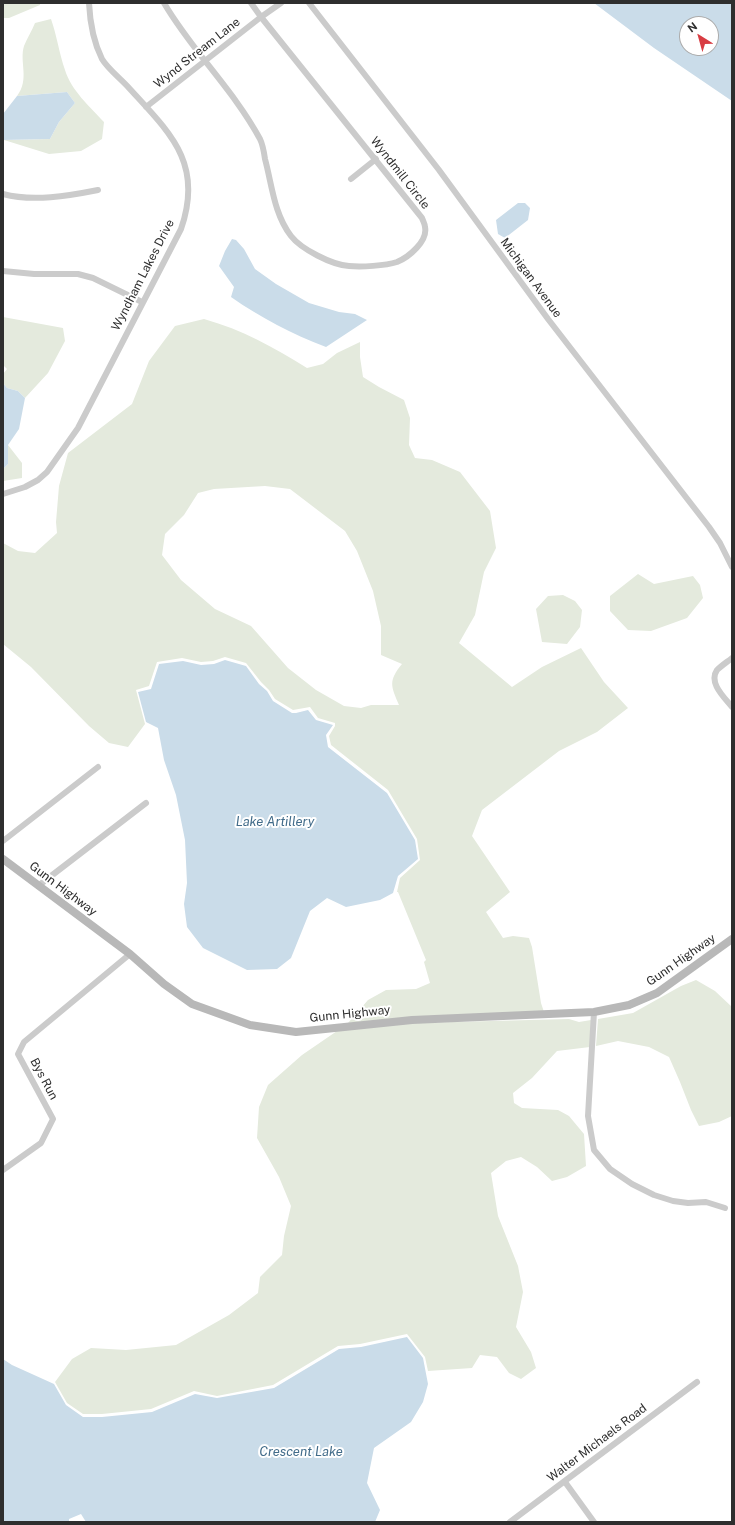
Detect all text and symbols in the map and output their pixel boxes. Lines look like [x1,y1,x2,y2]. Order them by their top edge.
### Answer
street label: Wynd Stream Lane [151,15,243,91]
north arrow [679,16,719,56]
text: N [685,20,699,35]
street label: Wyndmill Circle [367,134,433,212]
street label: Wyndham Lakes Drive [109,217,177,333]
street label: Michigan Avenue [497,235,565,321]
water label: Lake Artillery [236,814,314,830]
street label: Gunn Highway [26,859,100,919]
street label: Gunn Highway [644,931,718,989]
street label: Gunn Highway [309,1003,391,1025]
street label: Bys Run [27,1056,61,1102]
street label: Walter Michaels Road [544,1401,650,1485]
water label: Crescent Lake [259,1444,343,1460]

